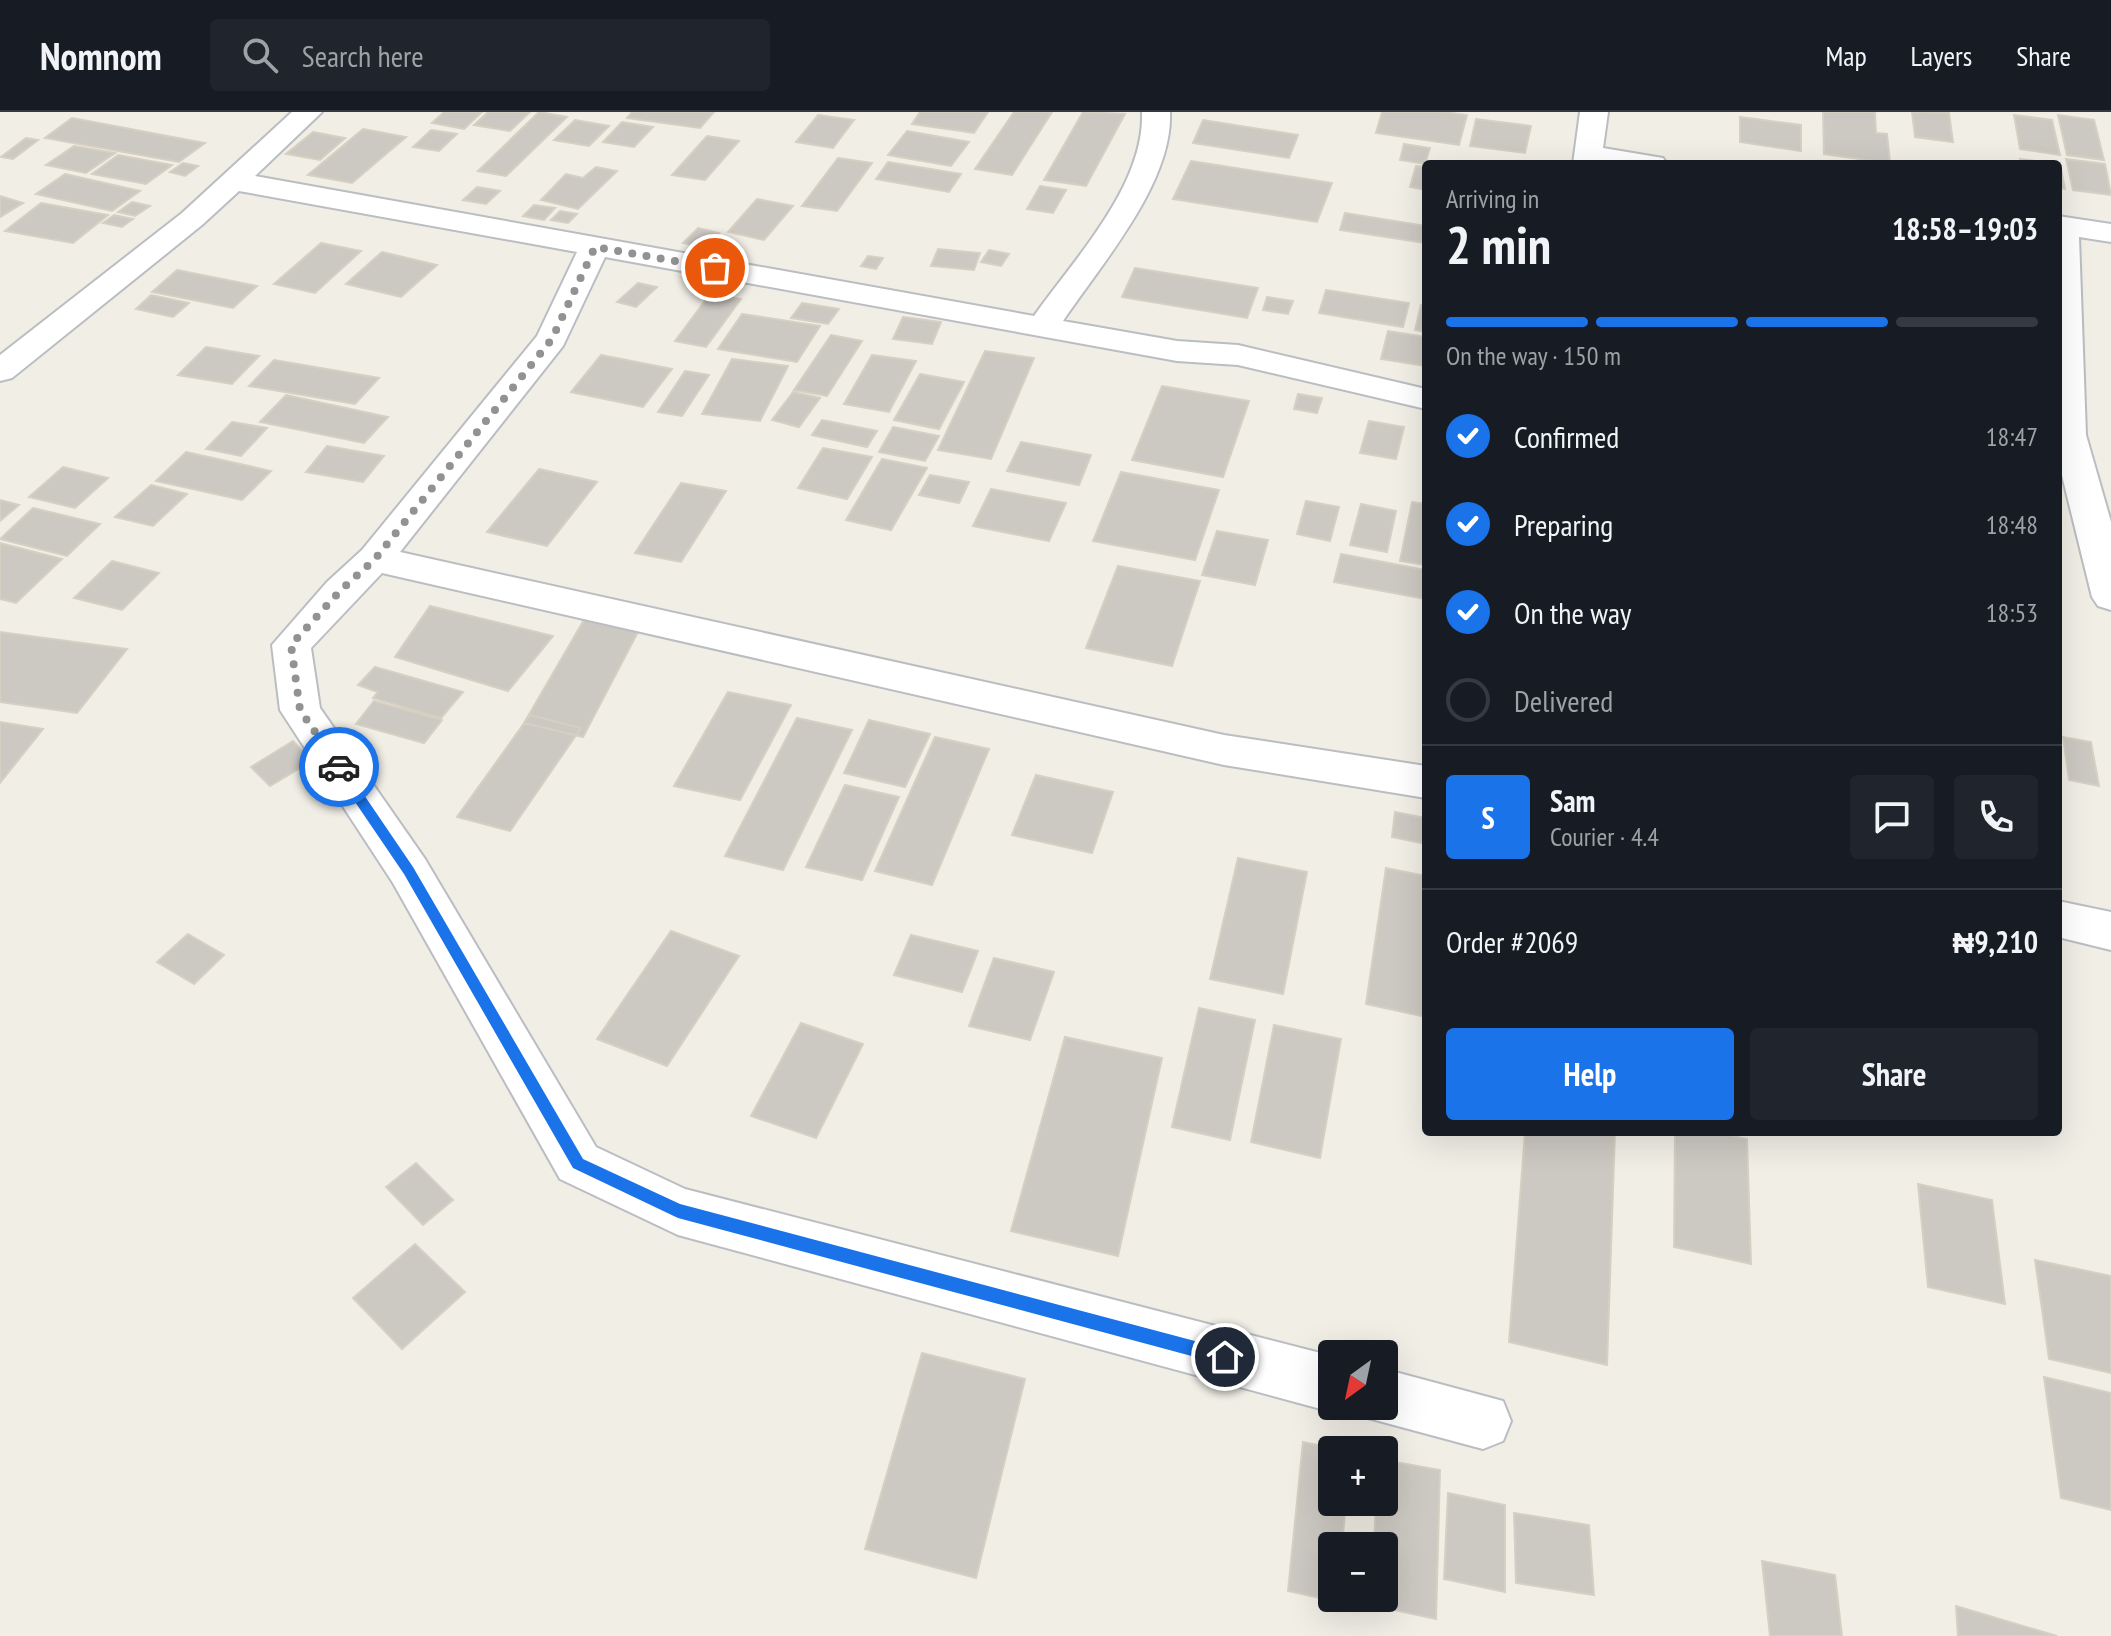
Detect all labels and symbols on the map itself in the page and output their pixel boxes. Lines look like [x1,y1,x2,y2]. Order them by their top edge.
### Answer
pin [681,234,749,302]
courier [299,727,379,807]
pin [1191,1323,1259,1391]
north arrow [1318,1340,1398,1420]

